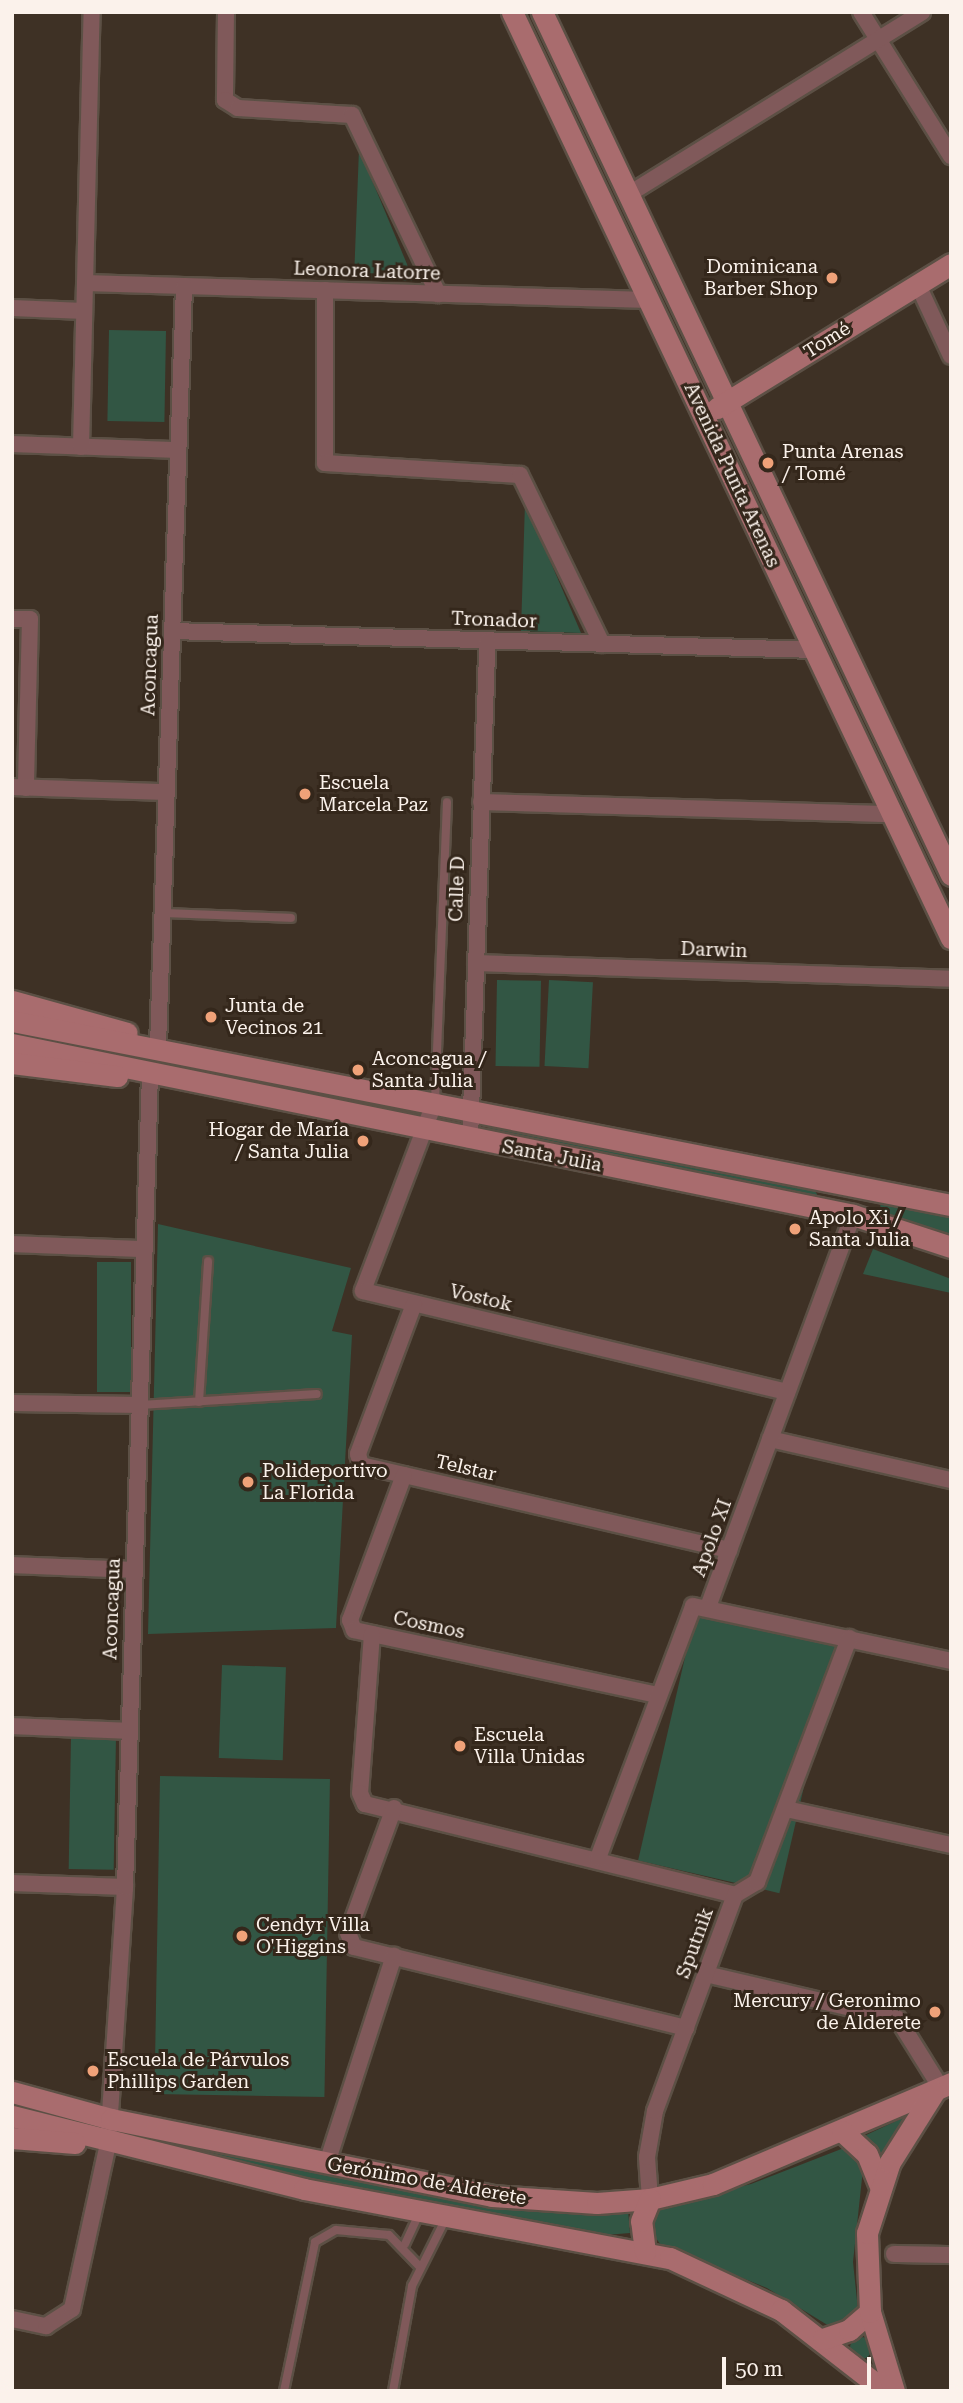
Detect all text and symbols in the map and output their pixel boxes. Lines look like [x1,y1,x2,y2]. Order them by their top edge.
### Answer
place label: Dominicana Barber Shop [704,256,818,300]
street label: Leonora Latorre [293,257,441,285]
marker: Dominicana Barber Shop [824,270,840,286]
street label: Tomé [799,317,855,363]
street label: Avenida Punta Arenas [679,379,785,571]
place label: Punta Arenas / Tomé [782,441,904,485]
marker: Punta Arenas / Tomé [760,455,776,471]
street label: Tronador [451,607,537,633]
street label: Aconcagua [137,614,163,716]
place label: Escuela Marcela Paz [319,772,428,816]
marker: Escuela Marcela Paz [297,786,313,802]
street label: Calle D [444,856,470,922]
street label: Darwin [680,937,748,963]
place label: Junta de Vecinos 21 [225,995,323,1039]
marker: Junta de Vecinos 21 [203,1009,219,1025]
place label: Aconcagua / Santa Julia [372,1048,486,1092]
marker: Aconcagua / Santa Julia [350,1062,366,1078]
place label: Hogar de María / Santa Julia [209,1119,349,1163]
marker: Hogar de María / Santa Julia [355,1133,371,1149]
street label: Santa Julia [500,1135,604,1177]
place label: Apolo Xi / Santa Julia [809,1207,910,1251]
marker: Apolo Xi / Santa Julia [787,1221,803,1237]
street label: Vostok [447,1280,515,1316]
street label: Telstar [433,1450,499,1486]
place label: Polideportivo La Florida [262,1460,388,1504]
marker: Polideportivo La Florida [240,1474,256,1490]
street label: Apolo XI [687,1496,737,1580]
street label: Aconcagua [99,1558,125,1660]
street label: Cosmos [391,1606,467,1644]
place label: Escuela Villa Unidas [474,1724,585,1768]
marker: Escuela Villa Unidas [452,1738,468,1754]
street label: Sputnik [672,1905,718,1981]
place label: Cendyr Villa O'Higgins [256,1914,370,1958]
marker: Cendyr Villa O'Higgins [234,1928,250,1944]
place label: Mercury / Geronimo de Alderete [733,1990,921,2034]
marker: Mercury / Geronimo de Alderete [927,2004,943,2020]
place label: Escuela de Párvulos Phillips Garden [107,2049,289,2093]
marker: Escuela de Párvulos Phillips Garden [85,2063,101,2079]
street label: Gerónimo de Alderete [326,2152,528,2210]
scale bar [725,2344,874,2388]
text: 50 m [735,2357,783,2381]

